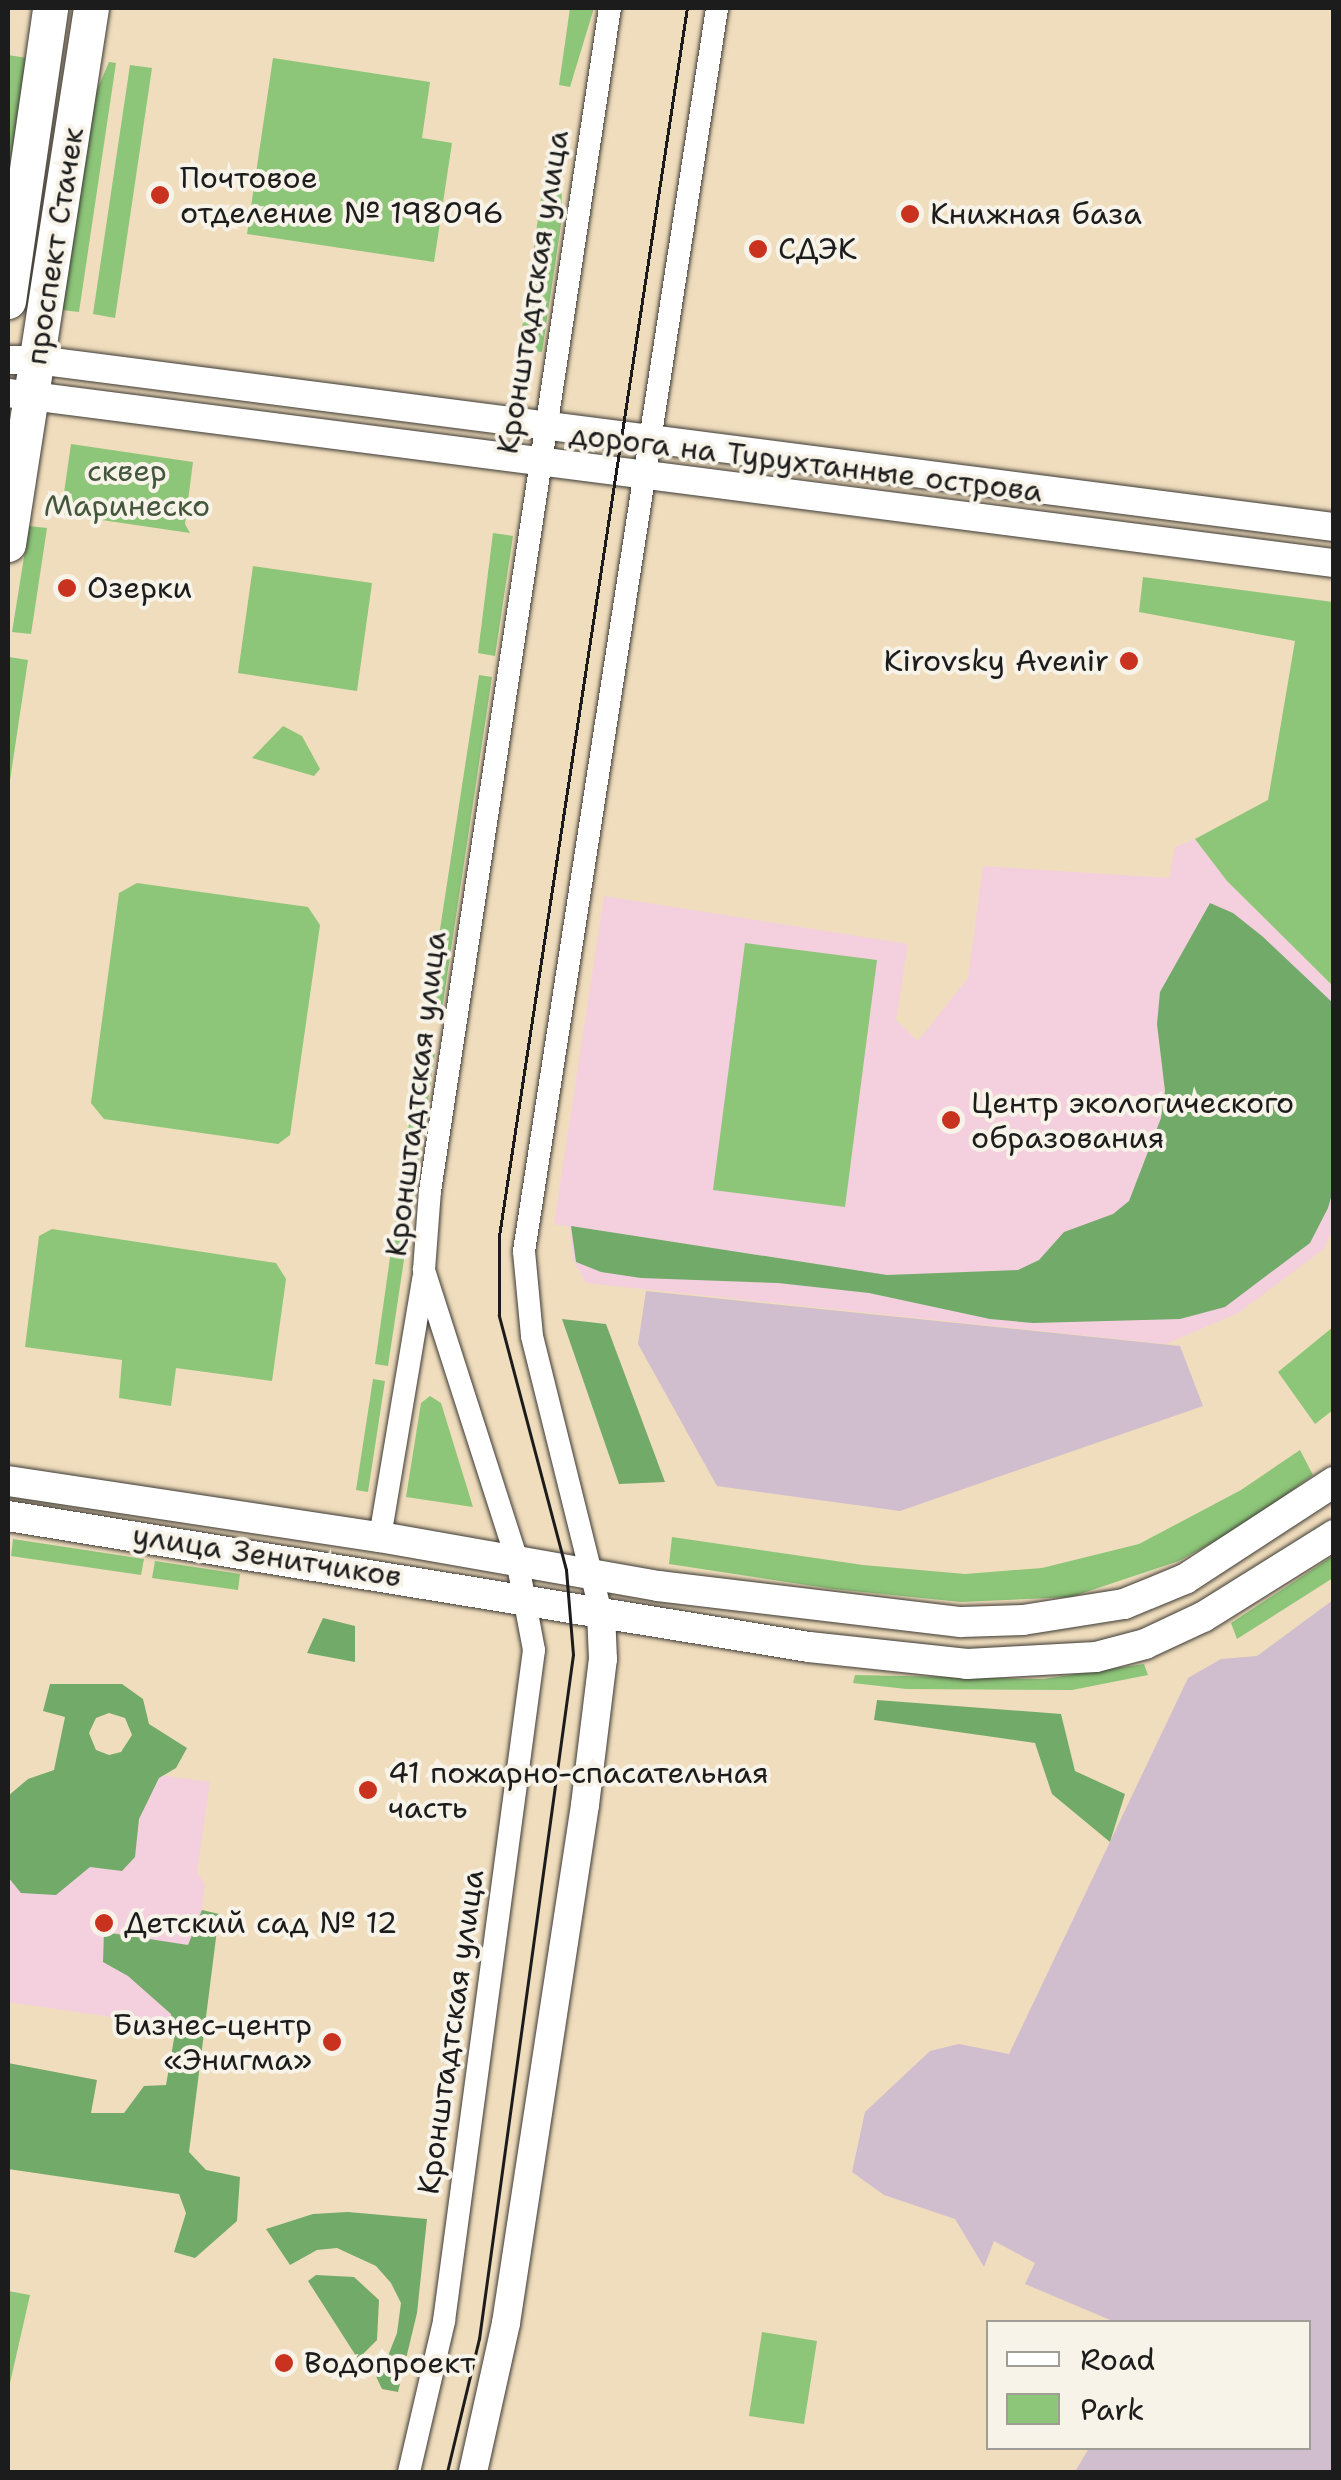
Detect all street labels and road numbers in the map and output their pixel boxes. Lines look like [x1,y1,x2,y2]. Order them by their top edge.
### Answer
street label: проспект Стачек [18,125,92,367]
street label: Кронштадтская улица [490,128,576,456]
street label: дорога на Турухтанные острова [568,416,1044,510]
street label: Кронштадтская улица [378,929,454,1259]
street label: улица Зенитчиков [130,1517,404,1595]
street label: Кронштадтская улица [410,1867,492,2197]

